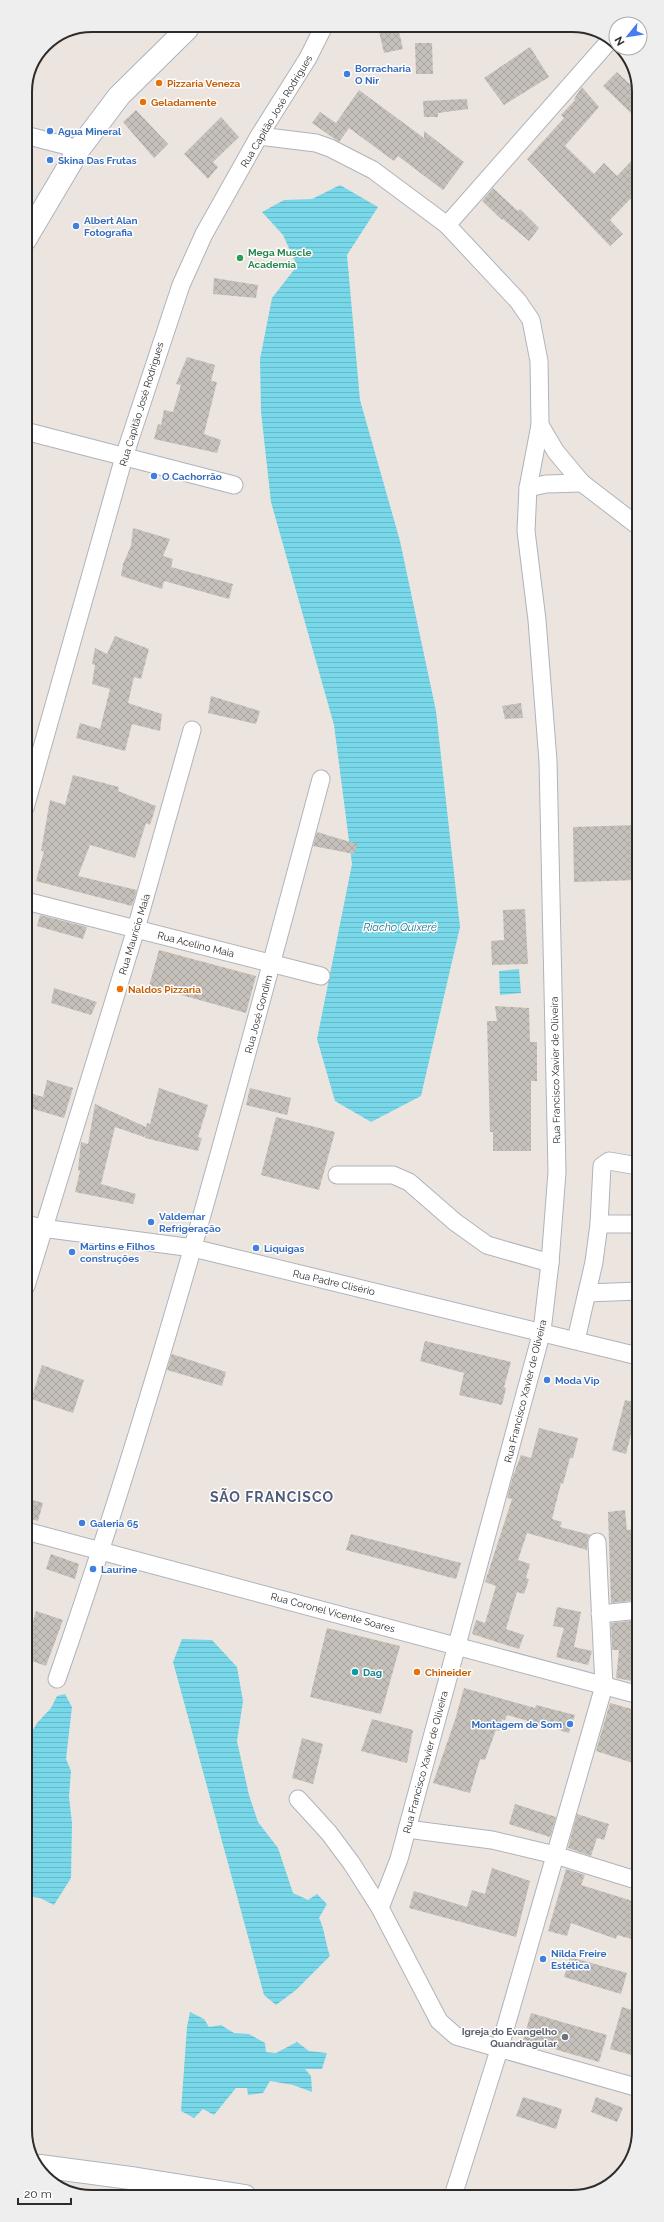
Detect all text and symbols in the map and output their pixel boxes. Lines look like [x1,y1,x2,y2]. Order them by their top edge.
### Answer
north arrow [608,16,648,56]
text: N [612,34,628,48]
street label: Rua Capitão José Rodrigues [238,53,314,169]
place label: Borracharia O Nir [355,63,411,86]
marker: Borracharia O Nir [342,69,352,79]
marker: Pizzaria Veneza [154,78,164,88]
place label: Pizzaria Veneza [167,78,241,89]
marker: Geladamente [138,97,148,107]
place label: Geladamente [151,97,216,108]
marker: Agua Mineral [45,126,55,136]
place label: Agua Mineral [58,126,122,137]
marker: Skina Das Frutas [45,155,55,165]
place label: Skina Das Frutas [58,155,137,166]
place label: Albert Alan Fotografia [84,215,138,238]
marker: Albert Alan Fotografia [71,221,81,231]
place label: Mega Muscle Academia [248,247,312,270]
marker: Mega Muscle Academia [235,253,245,263]
street label: Rua Capitão José Rodrigues [117,341,166,467]
marker: O Cachorrão [149,471,159,481]
place label: O Cachorrão [162,471,222,482]
street label: Rua Maurício Maia [117,892,152,976]
water label: Riacho Quixeré [363,921,437,934]
street label: Rua Acelino Maia [156,930,236,959]
street label: Rua José Gondim [243,974,274,1054]
marker: Naldos Pizzaria [115,984,125,994]
place label: Naldos Pizzaria [128,984,201,995]
street label: Rua Francisco Xavier de Oliveira [549,996,562,1144]
place label: Valdemar Refrigeração [159,1211,221,1234]
marker: Valdemar Refrigeração [146,1217,156,1227]
place label: Martins e Filhos construções [80,1241,155,1264]
marker: Liquigas [251,1243,261,1253]
place label: Liquigas [264,1243,305,1254]
marker: Martins e Filhos construções [67,1247,77,1257]
street label: Rua Padre Clisério [292,1268,376,1297]
street label: Rua Francisco Xavier de Oliveira [502,1318,549,1464]
marker: Moda Vip [542,1375,552,1385]
place label: Moda Vip [555,1375,600,1386]
district label: SÃO FRANCISCO [210,1488,334,1505]
marker: Galeria 65 [77,1518,87,1528]
place label: Galeria 65 [90,1518,139,1529]
marker: Laurine [88,1564,98,1574]
place label: Laurine [101,1564,137,1575]
street label: Rua Coronel Vicente Soares [270,1591,396,1634]
marker: Dag [350,1667,360,1677]
place label: Dag [363,1667,382,1678]
marker: Chineider [412,1667,422,1677]
place label: Chineider [425,1667,471,1678]
street label: Rua Francisco Xavier de Oliveira [401,1690,450,1835]
place label: Montagem de Som [471,1719,562,1730]
marker: Montagem de Som [565,1719,575,1729]
place label: Nilda Freire Estética [551,1948,607,1971]
marker: Nilda Freire Estética [538,1954,548,1964]
place label: Igreja do Evangelho Quandragular [462,2026,557,2049]
marker: Igreja do Evangelho Quandragular [560,2032,570,2042]
scale bar [18,2180,71,2206]
text: 20 m [24,2187,52,2201]

